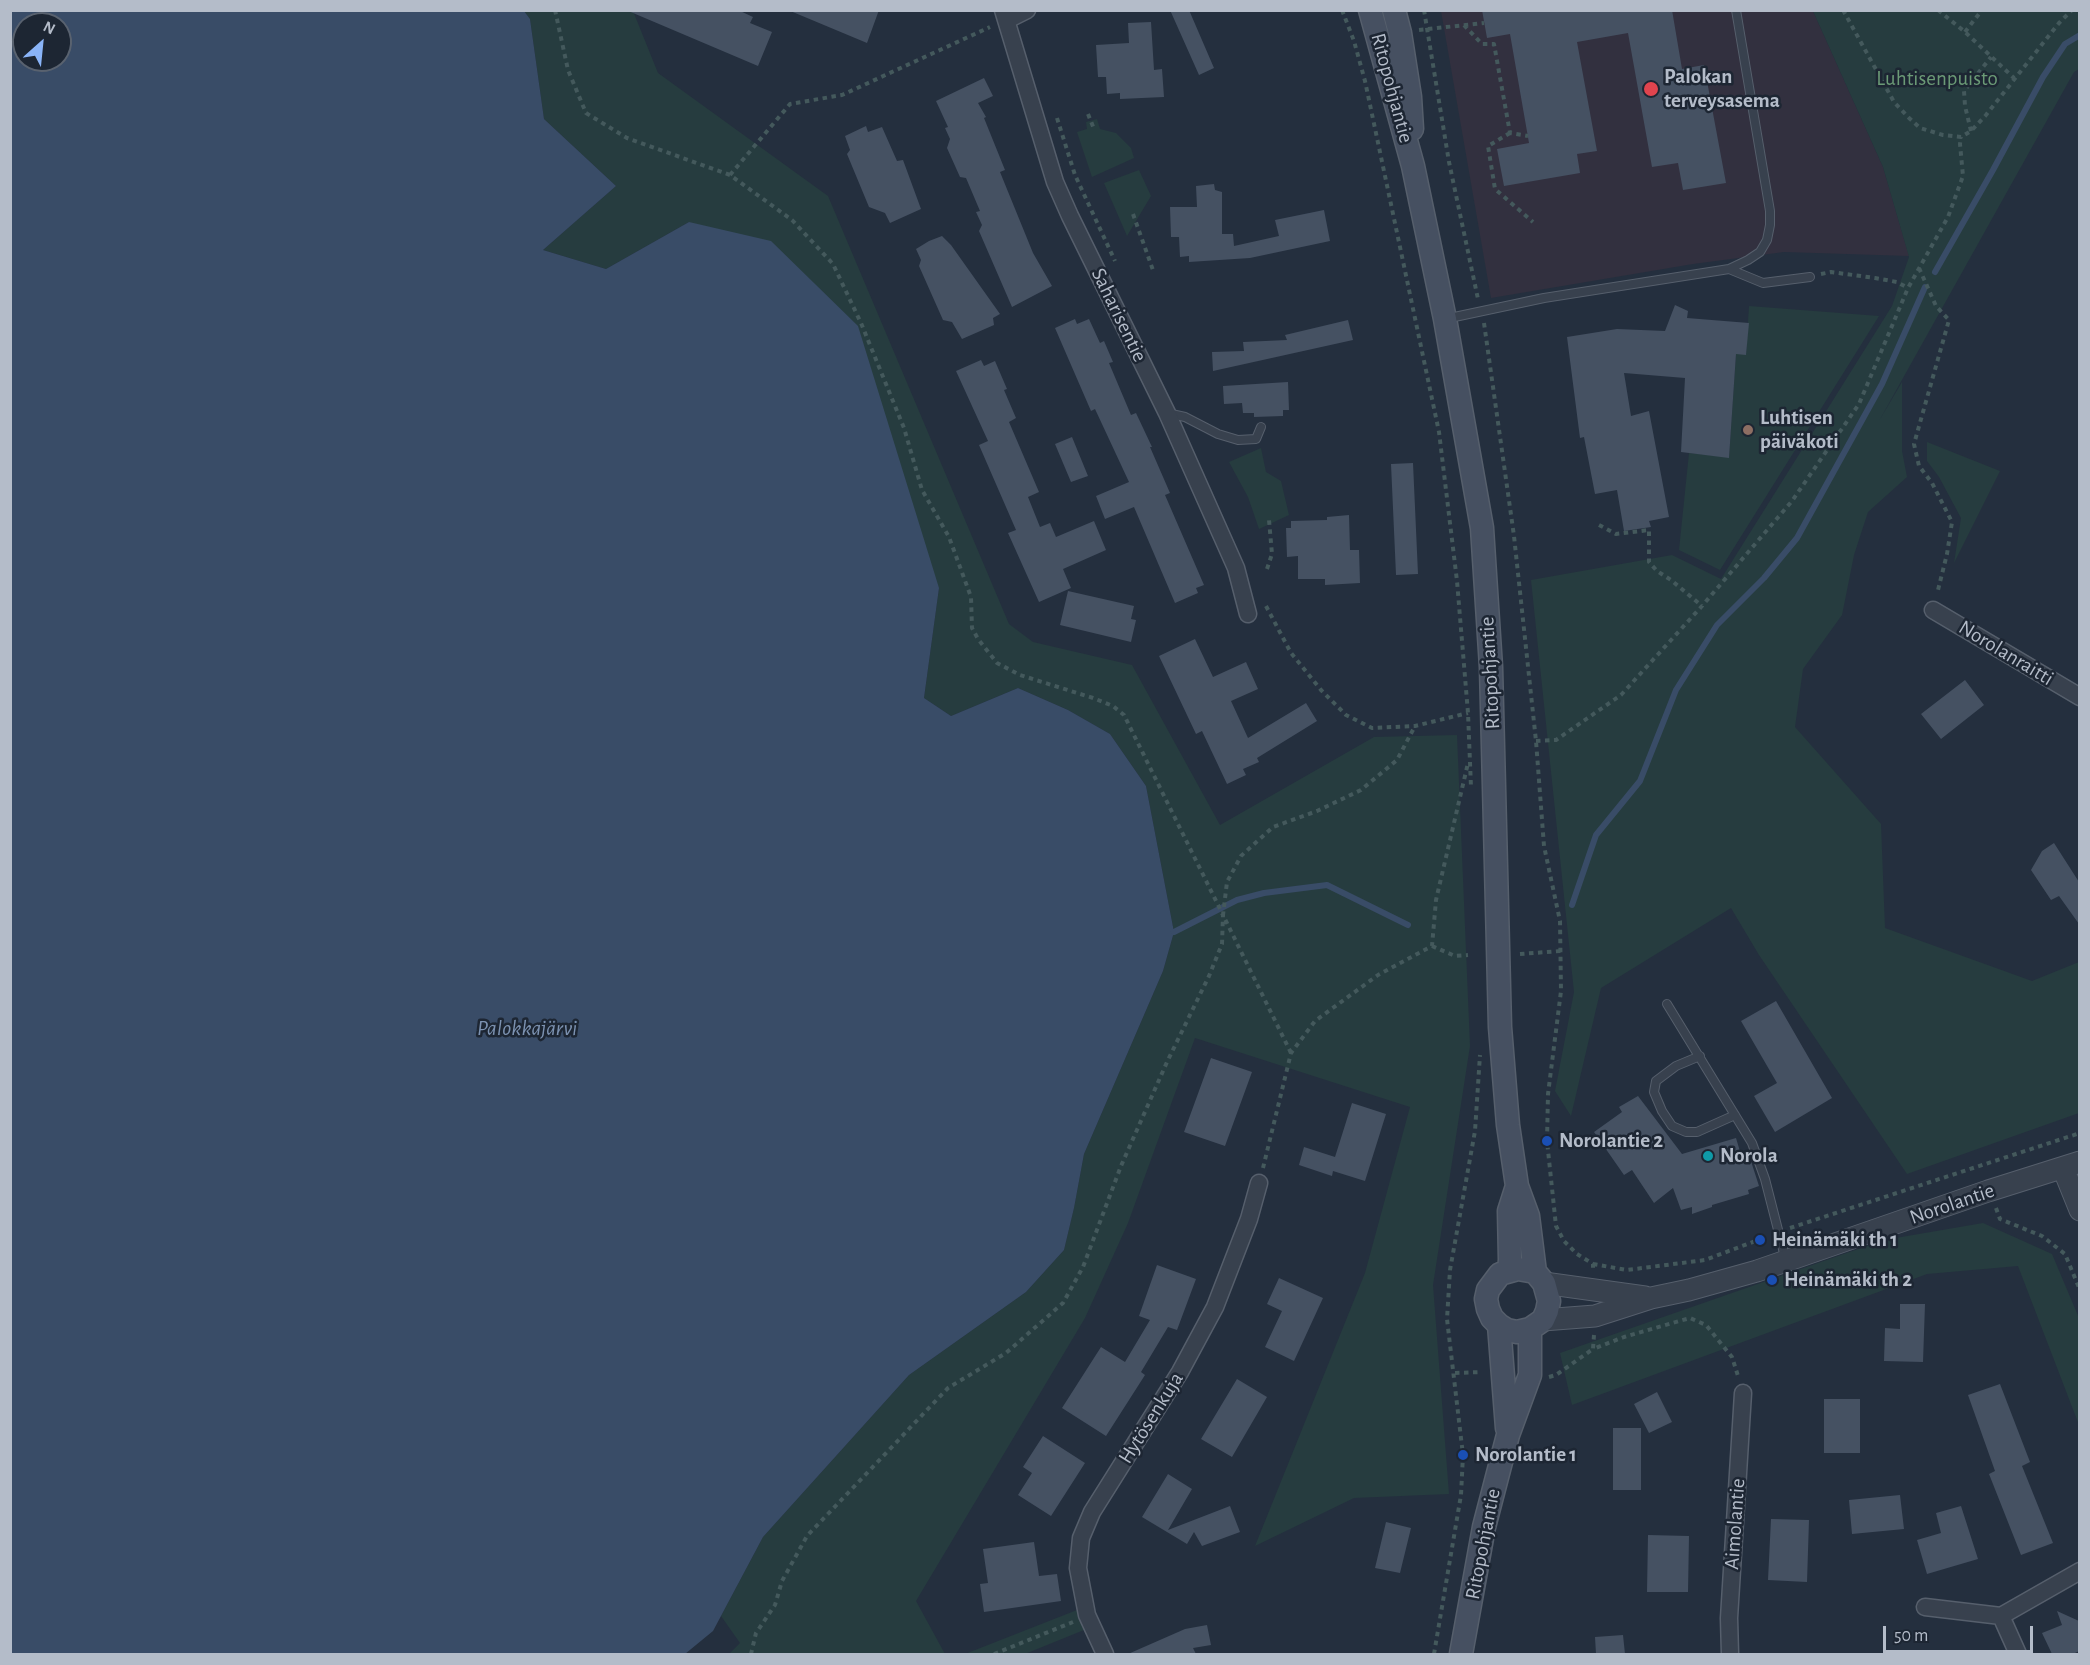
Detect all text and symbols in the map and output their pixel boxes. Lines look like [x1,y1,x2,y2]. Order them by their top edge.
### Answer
north arrow [12,12,72,72]
text: N [41,18,58,37]
street label: Ritopohjantie [1365,30,1419,146]
place label: Palokan terveysasema [1664,64,1780,114]
park label: Luhtisenpuisto [1876,66,1998,92]
marker: Palokan terveysasema [1642,80,1660,98]
street label: Saharisentie [1085,264,1153,366]
place label: Luhtisen päiväkoti [1760,405,1839,455]
marker: Luhtisen päiväkoti [1741,423,1755,437]
street label: Norolanraitti [1954,615,2058,691]
street label: Ritopohjantie [1474,616,1506,730]
water label: Palokkajärvi [477,1015,577,1041]
place label: Norolantie 2 [1559,1128,1663,1154]
marker: Norolantie 2 [1540,1134,1554,1148]
place label: Norola [1720,1143,1778,1169]
marker: Norola [1701,1149,1715,1163]
street label: Norolantie [1906,1178,1998,1230]
place label: Heinämäki th 1 [1772,1227,1898,1253]
marker: Heinämäki th 1 [1753,1233,1767,1247]
place label: Heinämäki th 2 [1784,1267,1912,1293]
marker: Heinämäki th 2 [1765,1273,1779,1287]
street label: Hytösenkuja [1113,1368,1189,1468]
place label: Norolantie 1 [1475,1442,1577,1468]
marker: Norolantie 1 [1456,1448,1470,1462]
street label: Aimolantie [1719,1478,1751,1570]
street label: Ritopohjantie [1460,1486,1506,1602]
scale bar [1886,1614,2036,1652]
text: 50 m [1894,1627,1928,1645]

